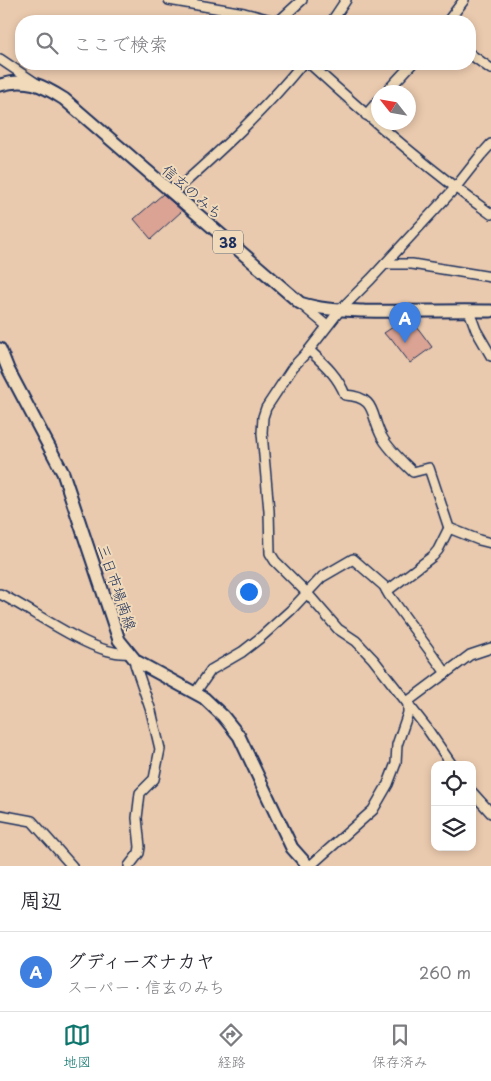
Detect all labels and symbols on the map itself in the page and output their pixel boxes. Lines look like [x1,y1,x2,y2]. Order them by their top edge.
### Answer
north arrow [371,85,416,130]
street label: 信玄のみち [157,158,229,224]
road number: 38 [213,230,243,253]
pin: A [389,302,421,343]
street label: 三日市場南線 [92,541,144,633]
your location [236,579,262,605]

